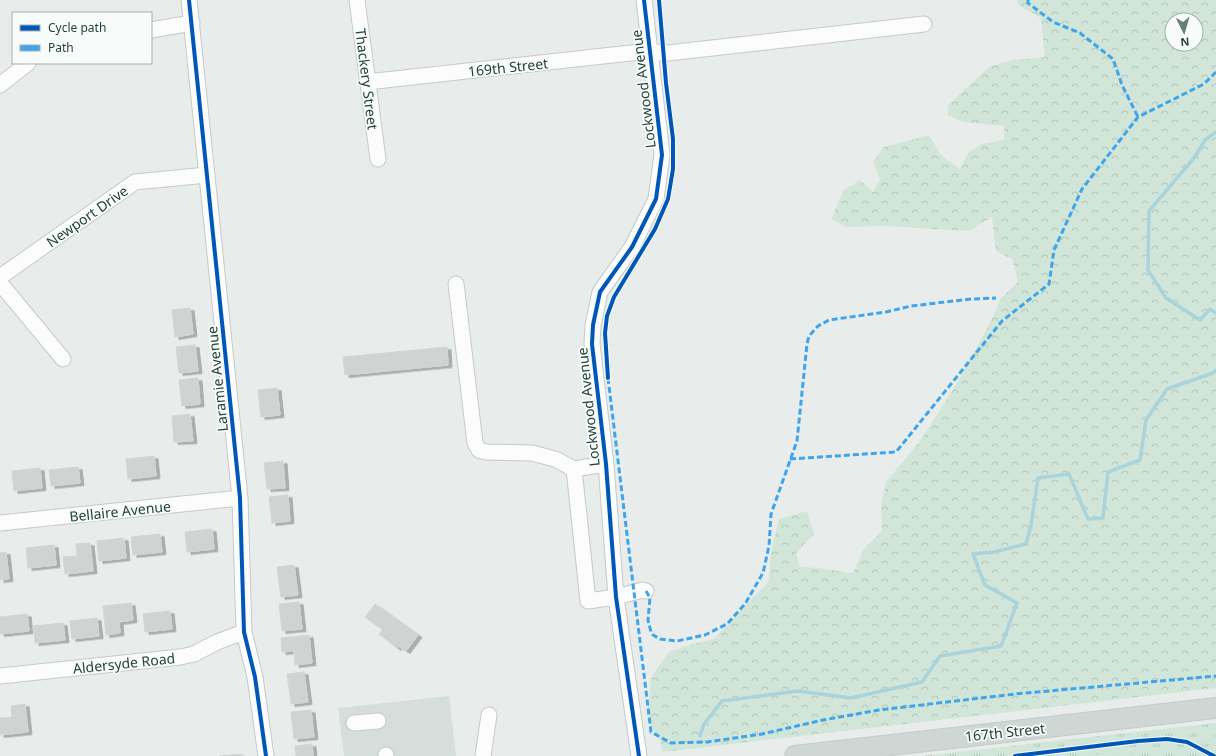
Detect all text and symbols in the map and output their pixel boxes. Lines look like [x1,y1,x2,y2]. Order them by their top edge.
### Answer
legend [12,12,152,64]
north arrow [1164,12,1204,52]
text: Cycle path [48,19,106,36]
street label: Thackery Street [351,27,383,131]
street label: Lockwood Avenue [626,29,660,149]
text: N [1180,35,1190,50]
text: Path [48,39,74,56]
street label: 169th Street [467,53,549,81]
street label: Newport Drive [42,181,132,251]
street label: Laramie Avenue [202,325,232,433]
street label: Lockwood Avenue [572,347,604,467]
street label: Bellaire Avenue [68,496,172,526]
street label: Aldersyde Road [72,648,176,678]
street label: 167th Street [964,718,1046,746]

